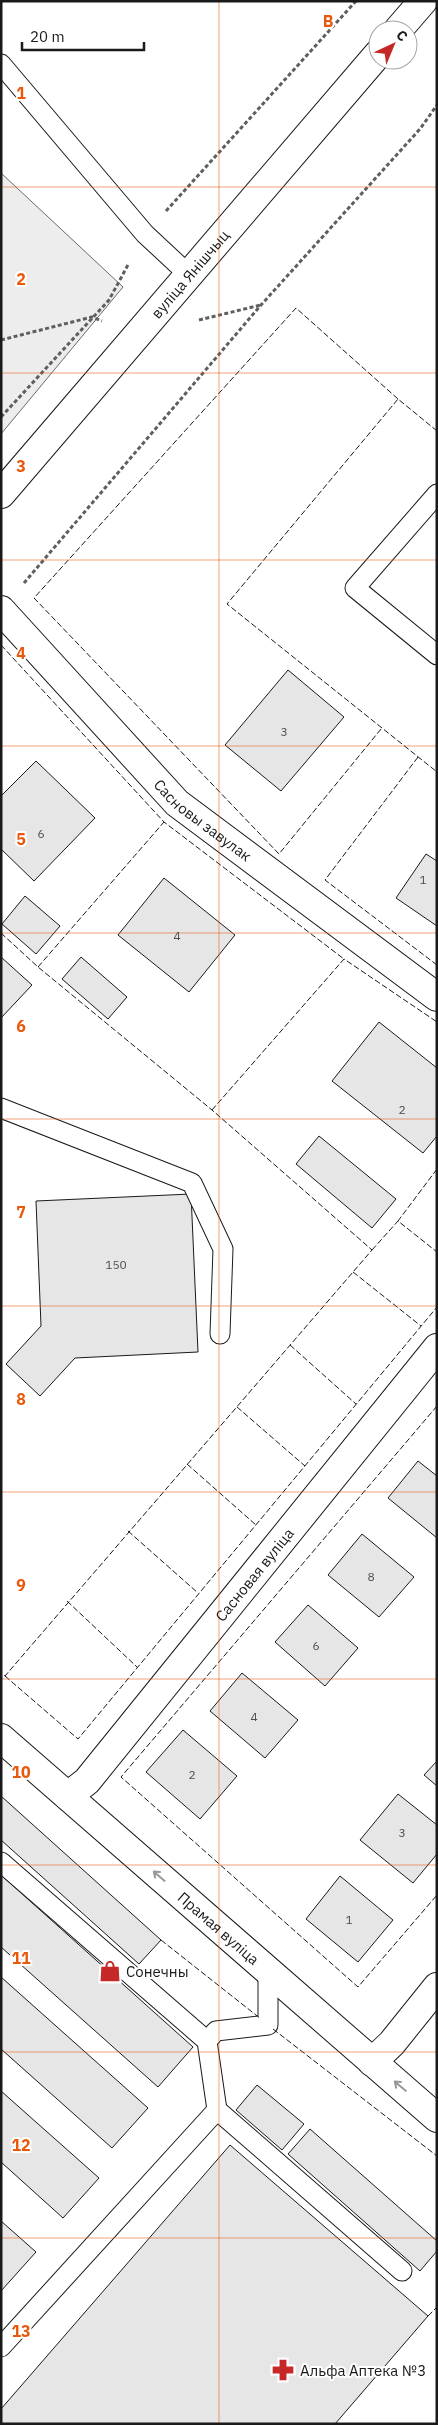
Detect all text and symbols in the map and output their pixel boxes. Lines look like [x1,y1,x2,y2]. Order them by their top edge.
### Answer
text: B [323,11,334,31]
scale bar [22,20,145,52]
north arrow [368,20,418,70]
text: С [392,26,412,45]
text: 20 m [30,27,65,46]
text: 1 [16,83,26,103]
street label: вуліца Янішчыц [147,226,233,322]
text: 2 [16,269,26,289]
text: 3 [16,456,26,476]
text: 4 [16,643,26,663]
house number: 3 [280,724,288,739]
street label: Сасновы завулак [150,775,256,865]
house number: 6 [37,826,45,841]
text: 5 [16,829,26,849]
house number: 1 [419,872,427,887]
house number: 4 [173,928,181,943]
text: 6 [16,1016,26,1036]
house number: 2 [398,1102,406,1117]
text: 7 [16,1202,26,1222]
house number: 150 [105,1257,127,1272]
text: 8 [16,1389,26,1409]
street label: Сасновая вуліца [211,1524,298,1625]
house number: 8 [367,1569,375,1584]
text: 9 [16,1575,26,1595]
house number: 6 [312,1638,320,1653]
house number: 4 [250,1709,258,1724]
text: 10 [11,1762,31,1782]
house number: 2 [188,1767,196,1782]
house number: 3 [398,1825,406,1840]
one-way arrow [152,1870,165,1881]
street label: Прамая вуліца [174,1887,264,1969]
house number: 1 [345,1912,353,1927]
text: 11 [11,1948,31,1968]
shop icon: Сонечны [97,1958,123,1984]
place label: Сонечны [126,1962,189,1981]
one-way arrow [393,2081,406,2092]
text: 12 [11,2135,31,2155]
text: 13 [11,2321,31,2341]
pharmacy icon: Альфа Аптека №3 [270,2357,296,2383]
place label: Альфа Аптека №3 [300,2361,426,2380]

